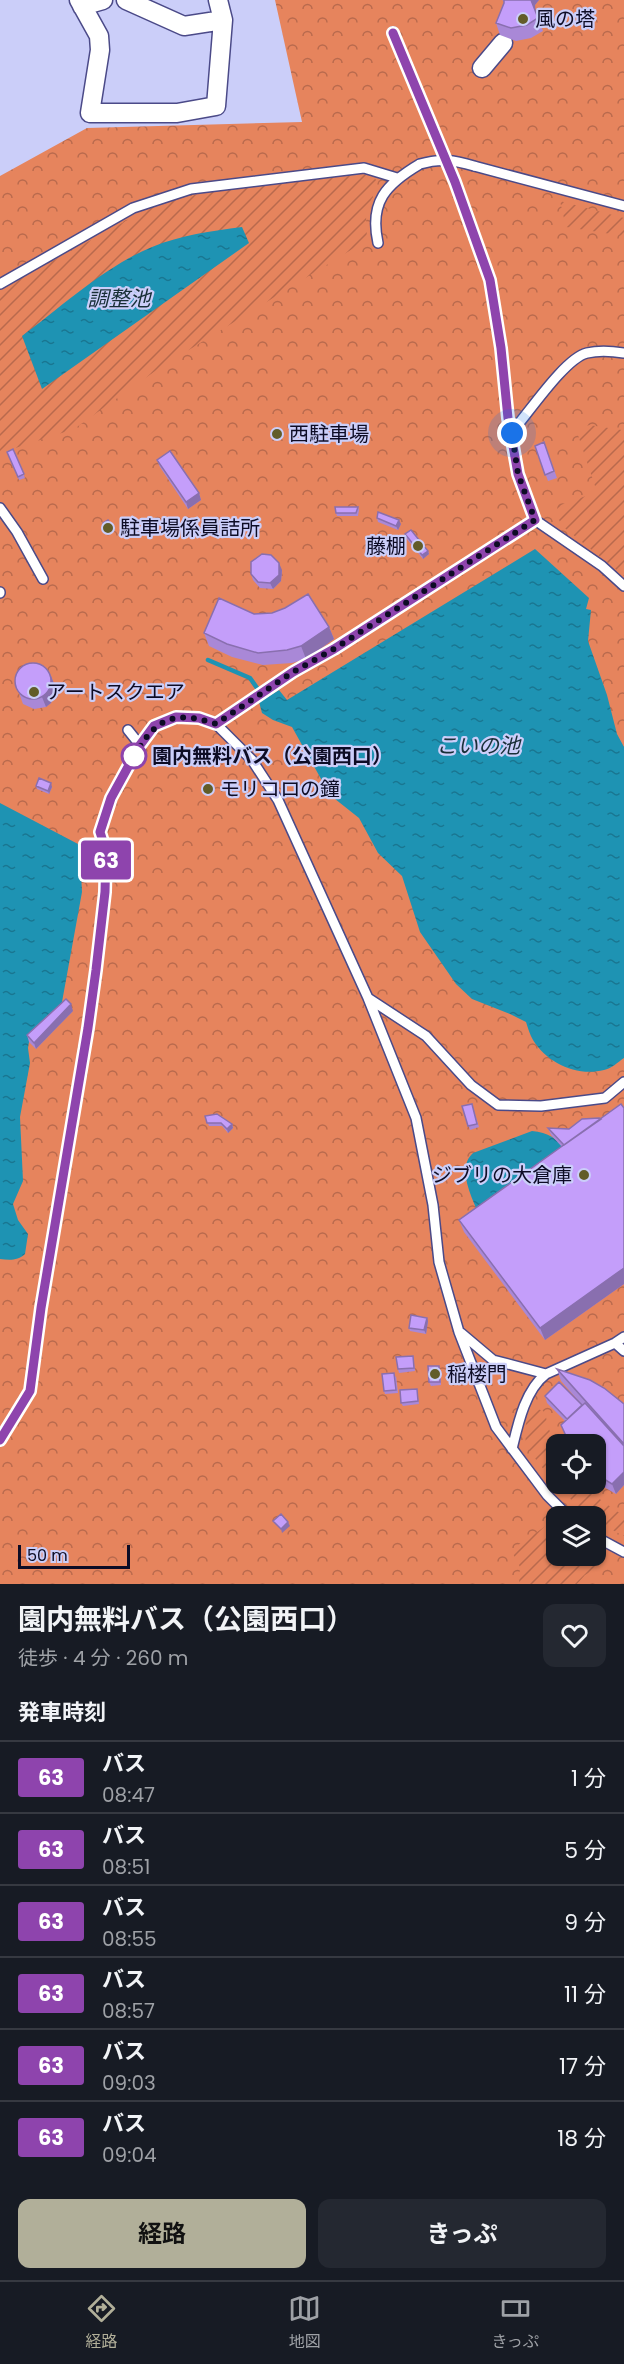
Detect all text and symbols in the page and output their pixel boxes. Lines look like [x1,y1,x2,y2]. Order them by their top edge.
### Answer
place label: 風の塔 [535,5,595,33]
marker: 風の塔 [516,12,530,26]
water label: 調整池 [88,284,152,313]
your location [497,418,527,448]
place label: 西駐車場 [289,420,369,448]
marker: 西駐車場 [270,427,284,441]
place label: 駐車場係員詰所 [120,514,260,542]
marker: 駐車場係員詰所 [101,521,115,535]
place label: 藤棚 [366,532,406,560]
marker: 藤棚 [411,539,425,553]
place label: アートスクエア [46,678,185,706]
marker: アートスクエア [27,685,41,699]
water label: こいの池 [436,731,522,760]
place label: 園内無料バス（公園西口） [152,742,392,770]
marker: 園内無料バス（公園西口） [121,743,147,769]
place label: モリコロの鐘 [220,775,340,803]
marker: モリコロの鐘 [201,782,215,796]
line badge: 63 [79,840,133,880]
text: 63 [93,846,119,875]
place label: ジブリの大倉庫 [432,1161,572,1189]
marker: ジブリの大倉庫 [577,1168,591,1182]
place label: 稲楼門 [447,1360,507,1388]
marker: 稲楼門 [428,1367,442,1381]
map controls [546,1434,606,1566]
button: locate [546,1434,606,1494]
button: layers [546,1506,606,1566]
scale bar [18,1542,130,1570]
text: 50 m [27,1544,68,1567]
text: 園内無料バス（公園西口） [18,1600,354,1639]
button: heart [543,1604,606,1667]
text: 徒歩 · 4 分 · 260 m [18,1644,188,1672]
text: 発車時刻 [18,1697,106,1728]
text: バス [102,1748,146,1779]
text: 63 [38,1763,64,1792]
text: 1 分 [571,1763,606,1794]
text: 08:47 [102,1781,155,1809]
text: バス [102,1820,146,1851]
text: 63 [38,1835,64,1864]
text: 5 分 [564,1835,606,1866]
text: 08:51 [102,1853,150,1881]
text: バス [102,1892,146,1923]
text: 63 [38,1907,64,1936]
text: 9 分 [564,1907,606,1938]
text: 08:55 [102,1925,157,1953]
text: バス [102,1964,146,1995]
text: 63 [38,1979,64,2008]
text: 11 分 [564,1979,606,2010]
text: 08:57 [102,1997,155,2025]
text: バス [102,2036,146,2067]
text: 63 [38,2051,64,2080]
text: 17 分 [559,2051,606,2082]
text: 09:03 [102,2069,156,2097]
text: バス [102,2108,146,2139]
text: 63 [38,2123,64,2152]
text: 18 分 [557,2123,606,2154]
text: 09:04 [102,2141,157,2169]
button: 経路 [18,2199,306,2268]
button: きっぷ [318,2199,606,2268]
tab: 経路 [85,2292,118,2354]
tab: 地図 [288,2292,321,2354]
tab: きっぷ [492,2292,539,2354]

